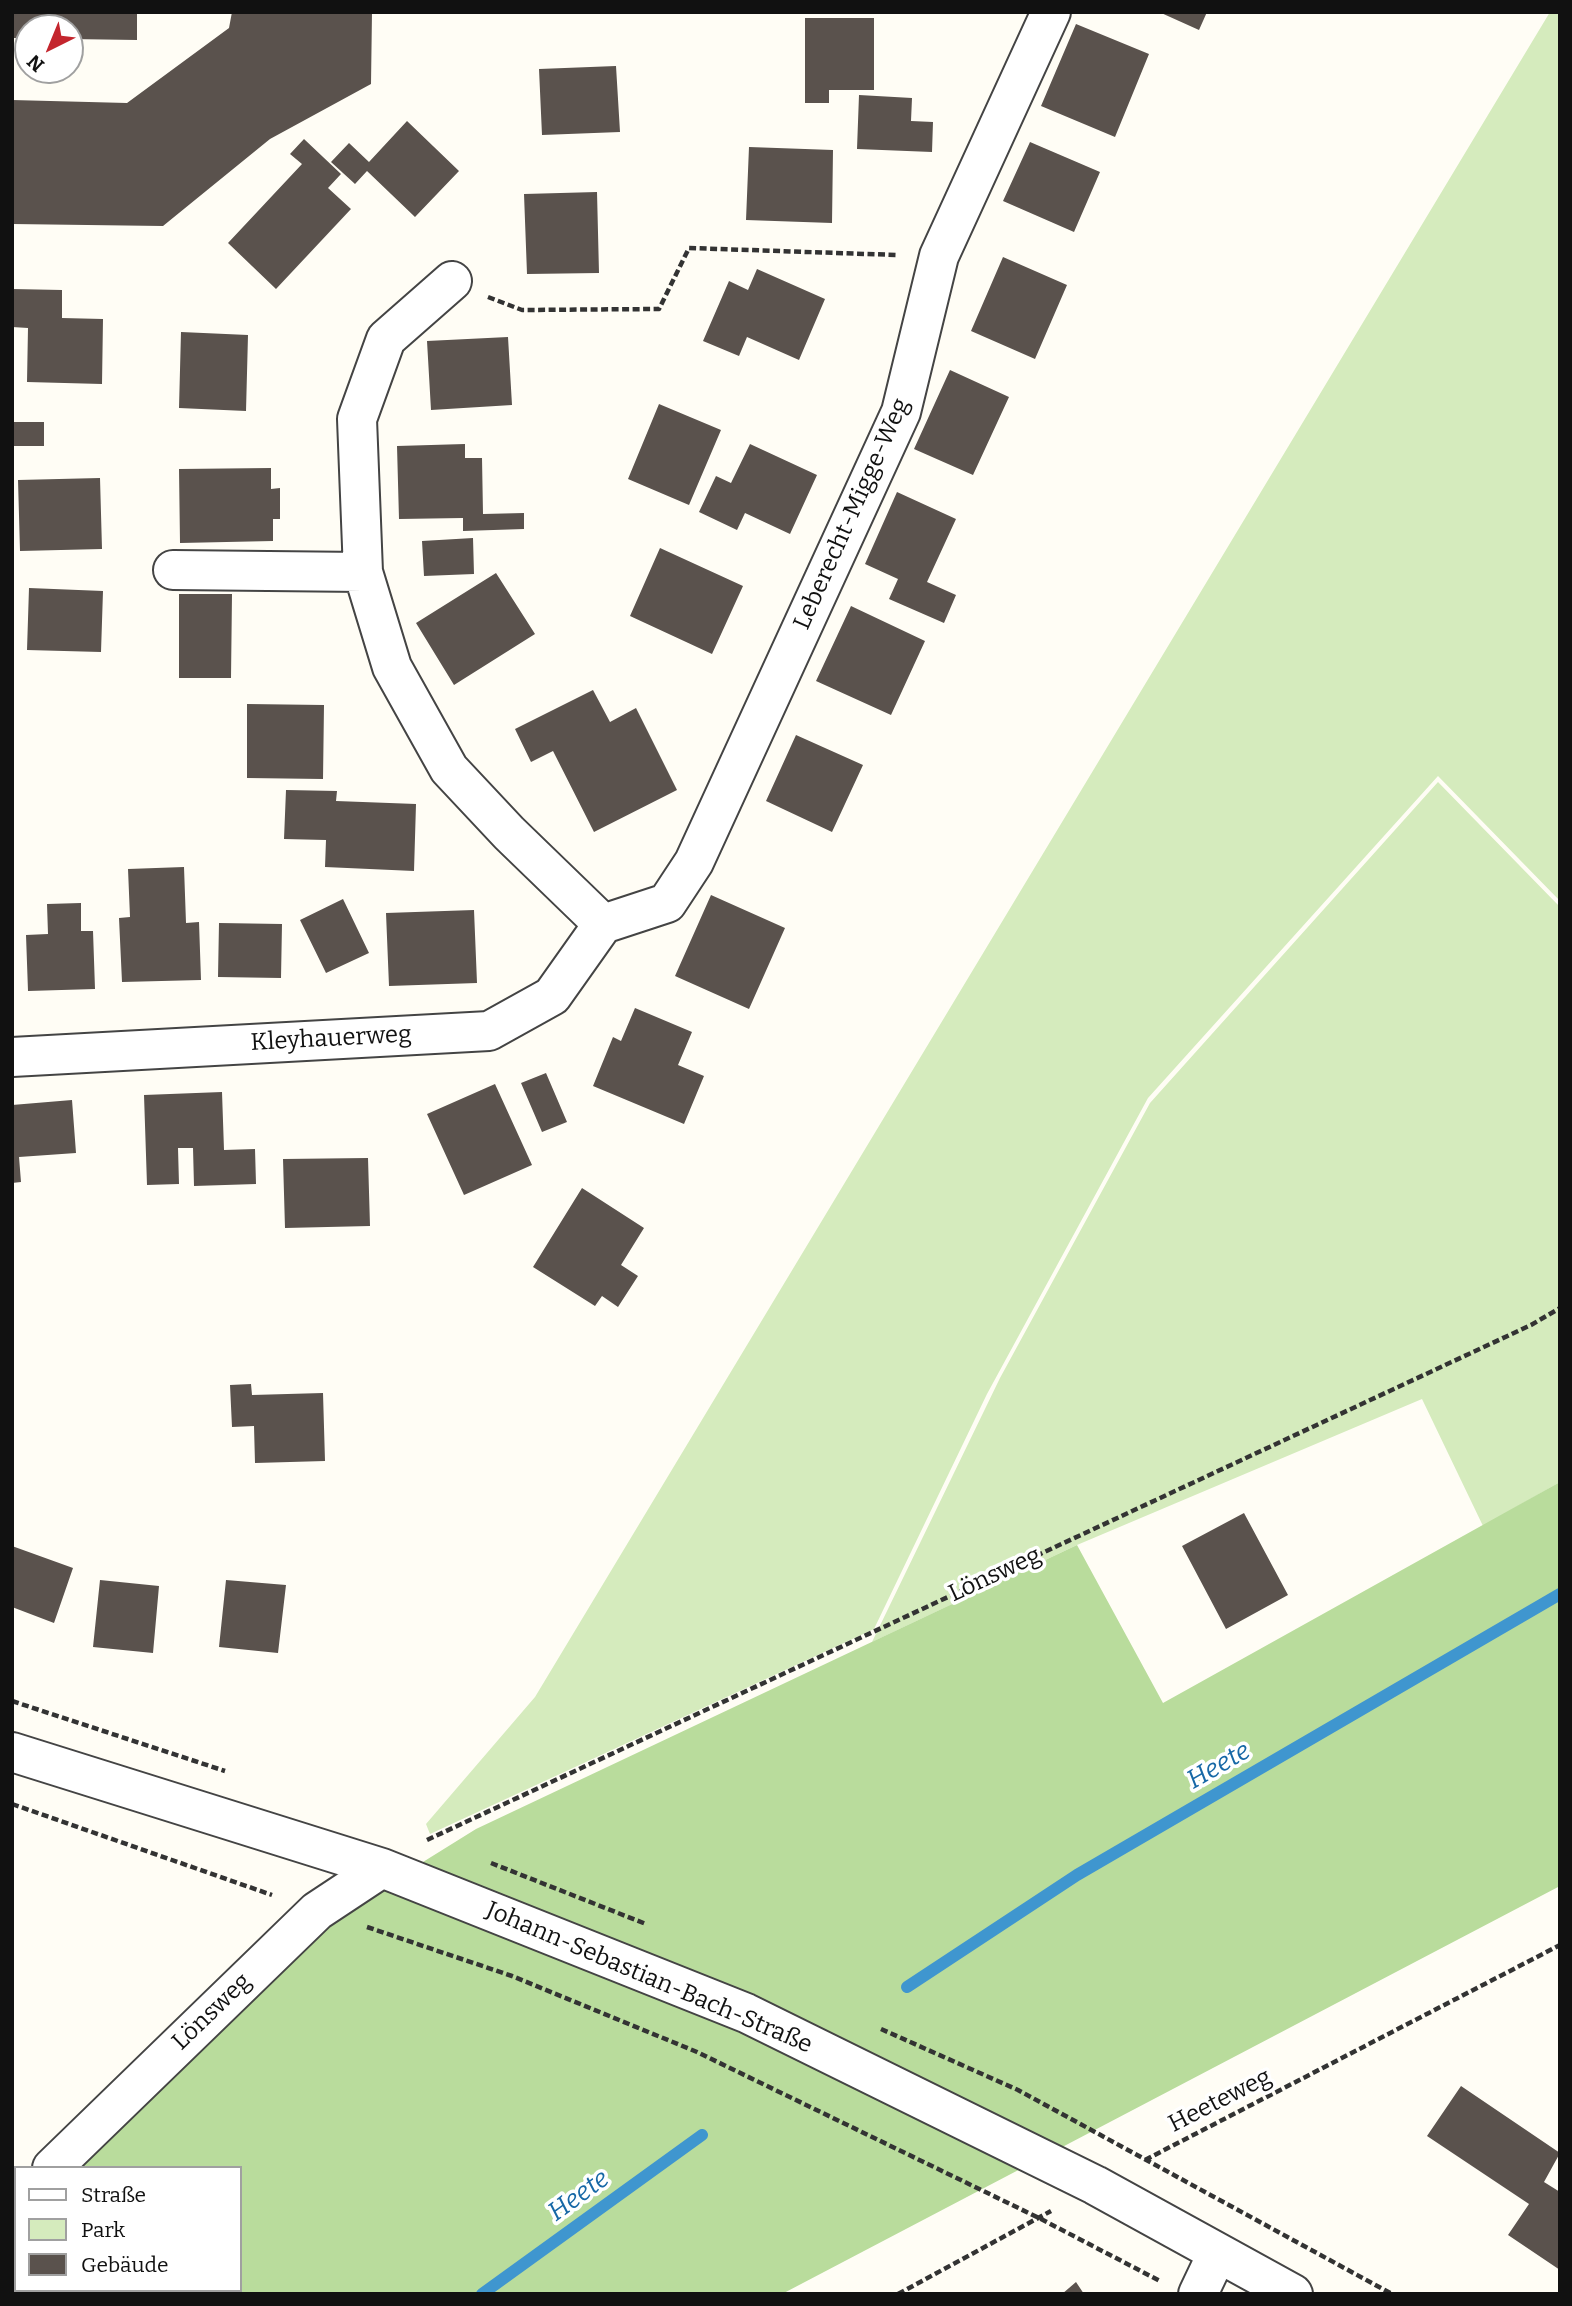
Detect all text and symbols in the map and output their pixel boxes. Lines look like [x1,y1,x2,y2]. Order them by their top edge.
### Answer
north arrow [14,14,84,84]
text: N [22,50,49,77]
street label: Leberecht-Migge-Weg [788,394,916,634]
street label: Kleyhauerweg [250,1020,412,1058]
street label: Lönsweg [944,1541,1046,1609]
water label: Heete [1182,1736,1256,1796]
street label: Johann-Sebastian-Bach-Straße [482,1896,816,2060]
street label: Lönsweg [167,1967,257,2057]
street label: Heeteweg [1164,2063,1276,2139]
water label: Heete [542,2164,616,2228]
legend [14,2166,242,2292]
text: Straße [81,2182,146,2208]
text: Park [81,2217,125,2243]
text: Gebäude [81,2252,169,2278]

